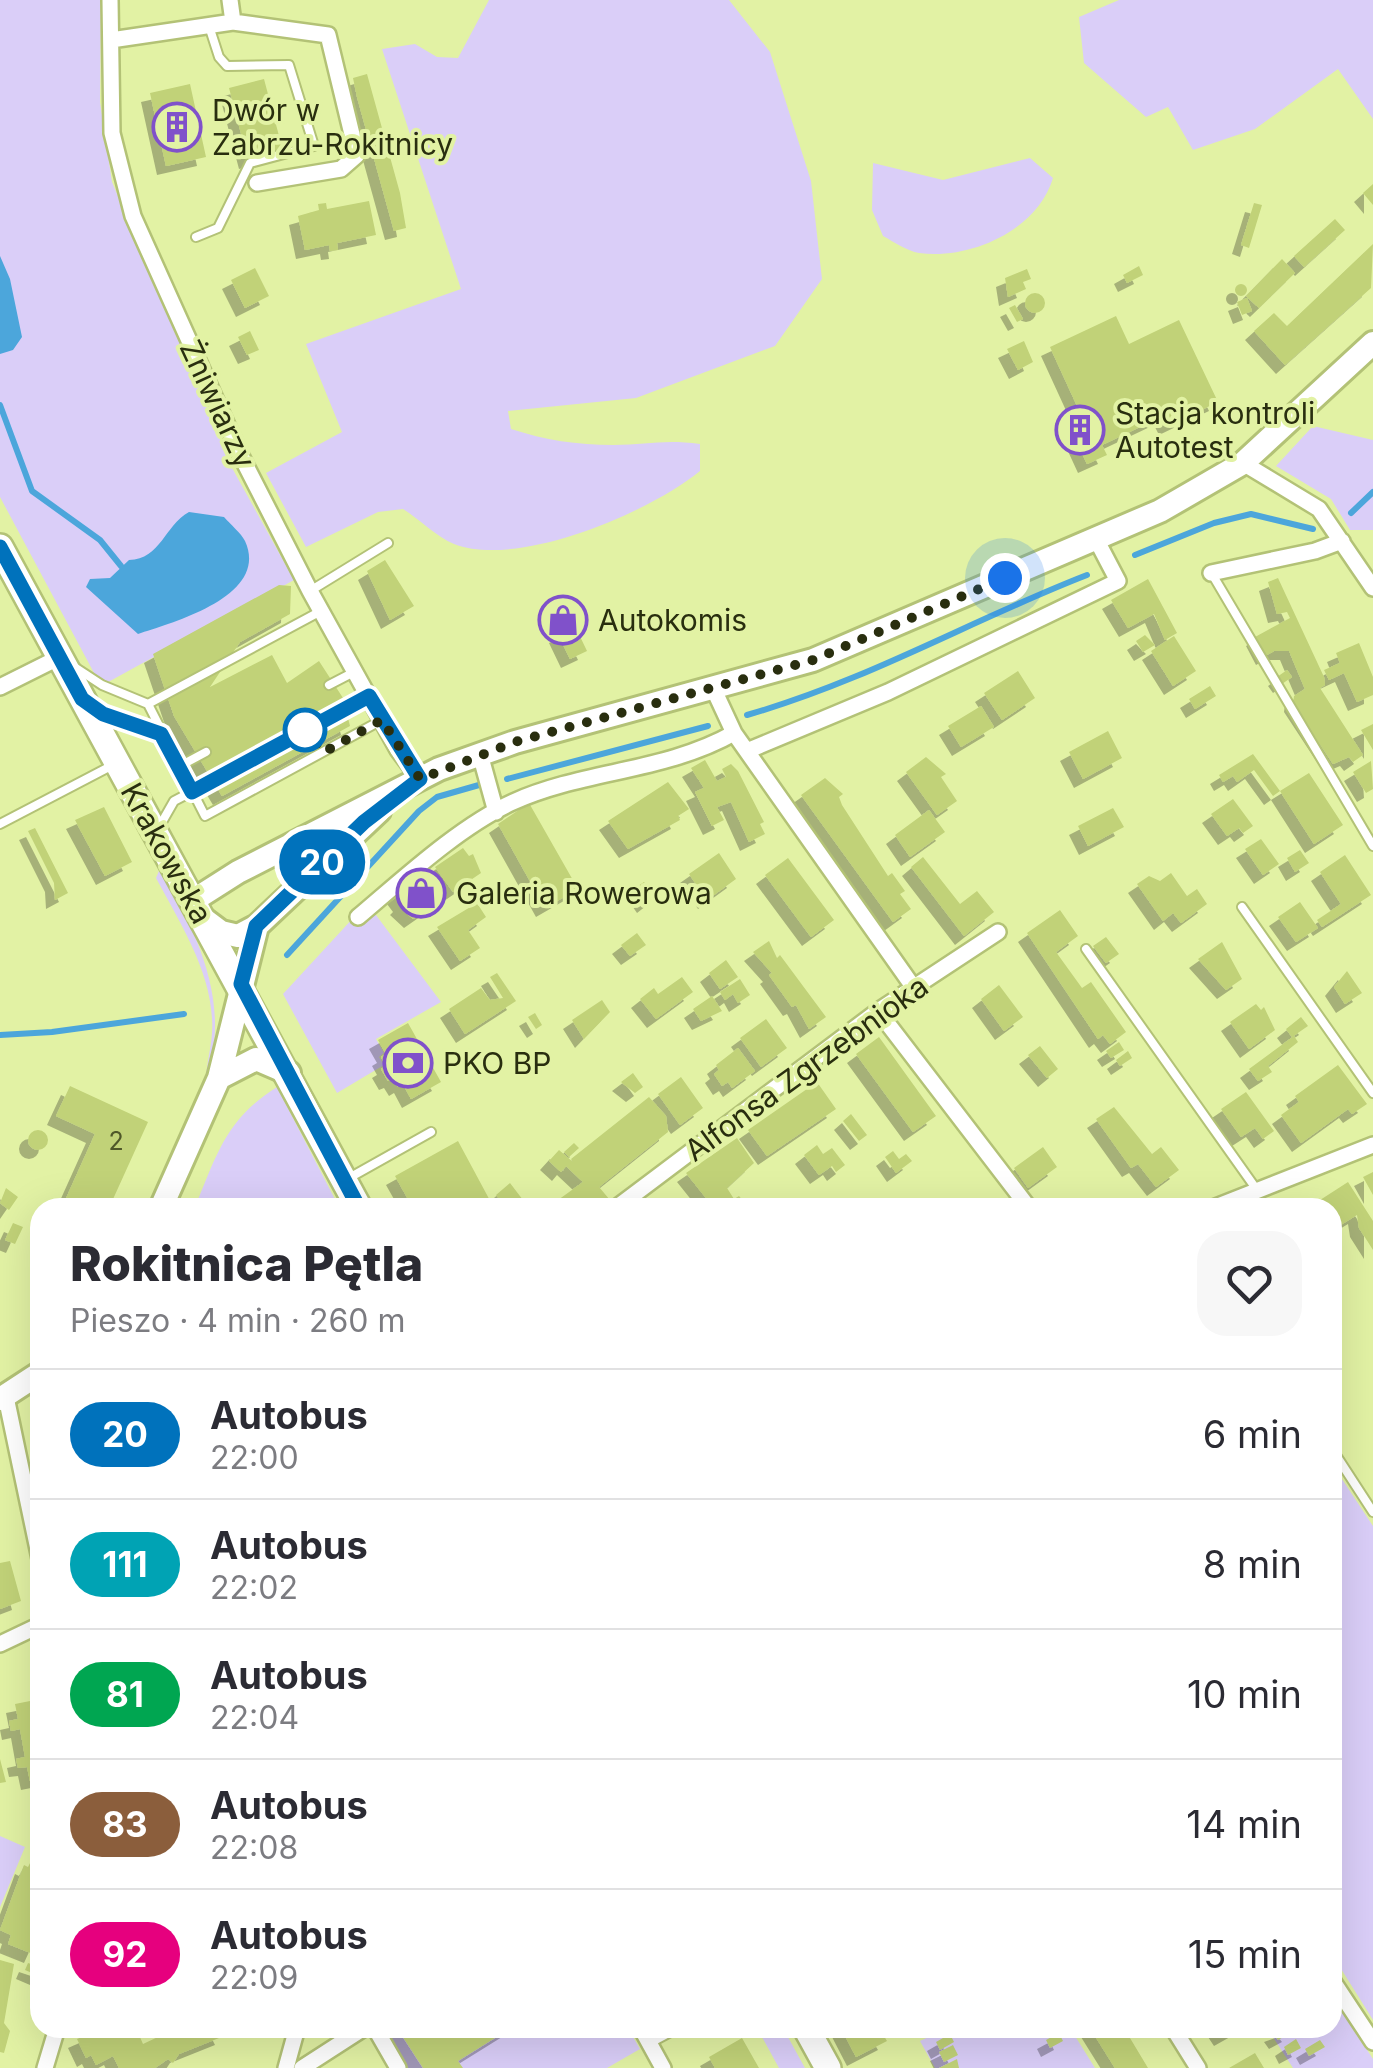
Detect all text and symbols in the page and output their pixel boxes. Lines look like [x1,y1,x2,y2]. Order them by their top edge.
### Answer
place label: Dwór w Zabrzu-Rokitnicy [212,92,453,162]
building icon: Dwór w Zabrzu-Rokitnicy [151,101,203,153]
street label: Żniwiarzy [173,334,263,474]
place label: Stacja kontroli Autotest [1115,395,1315,465]
building icon: Stacja kontroli Autotest [1054,404,1106,456]
your location [980,553,1030,603]
shop icon: Autokomis [537,594,589,646]
place label: Autokomis [598,602,747,638]
unlabelled marker [284,709,326,751]
street label: Krakowska [114,776,220,930]
line badge: 20 [277,830,367,894]
text: 20 [299,841,345,883]
shop icon: Galeria Rowerowa [395,867,447,919]
place label: Galeria Rowerowa [456,875,712,911]
street label: Alfonsa Zgrzebnioka [677,968,935,1168]
bank icon: PKO BP [382,1037,434,1089]
place label: PKO BP [443,1045,551,1081]
house number: 2 [108,1126,124,1156]
button: heart [1197,1231,1302,1336]
text: Rokitnica Pętla [70,1234,423,1293]
text: Pieszo · 4 min · 260 m [70,1301,406,1340]
text: Autobus [210,1392,368,1438]
text: 6 min [1203,1411,1302,1457]
text: 20 [102,1413,148,1455]
text: 22:00 [210,1438,299,1477]
text: Autobus [210,1522,368,1568]
text: 8 min [1203,1541,1302,1587]
text: 111 [102,1543,148,1585]
text: 22:02 [210,1568,298,1607]
text: Autobus [210,1652,368,1698]
text: 10 min [1187,1671,1302,1717]
text: 81 [106,1673,144,1715]
text: 22:04 [210,1698,299,1737]
text: Autobus [210,1782,368,1828]
text: 14 min [1186,1801,1302,1847]
text: 83 [102,1803,148,1845]
text: 22:08 [210,1828,298,1867]
text: Autobus [210,1912,368,1958]
text: 15 min [1188,1931,1302,1977]
text: 92 [103,1933,147,1975]
text: 22:09 [210,1958,298,1997]

